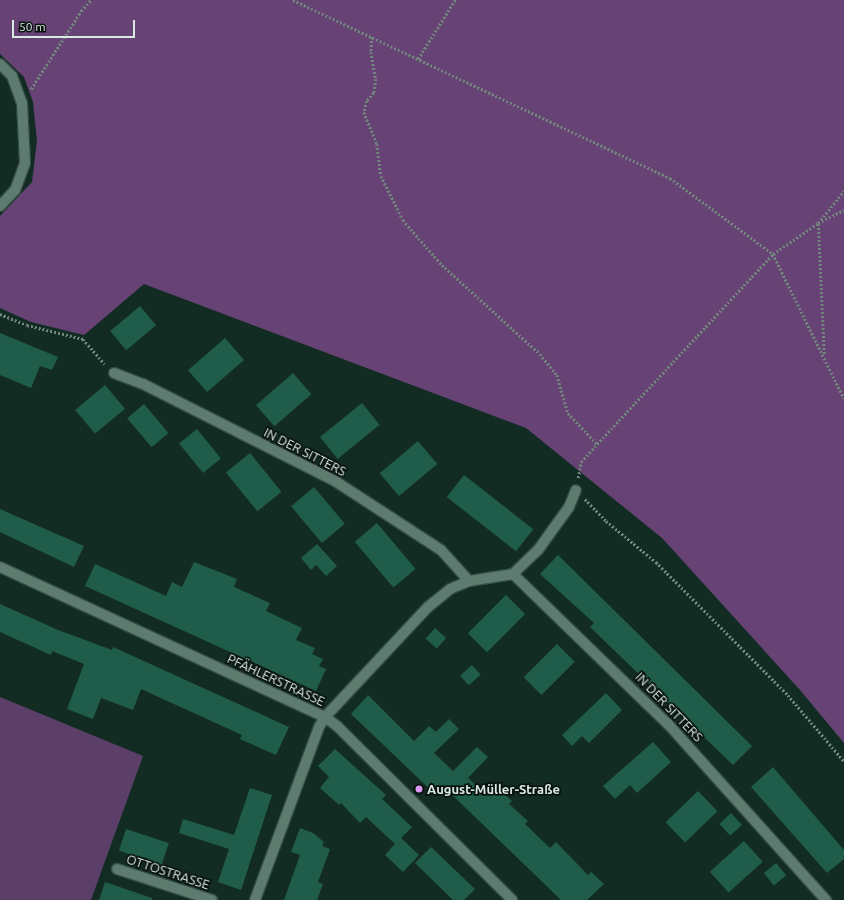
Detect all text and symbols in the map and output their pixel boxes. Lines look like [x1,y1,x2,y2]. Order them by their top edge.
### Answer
scale bar [14,12,137,38]
text: 50 m [19,20,46,33]
street label: IN DER SITTERS [261,425,349,479]
street label: PFÄHLERSTRASSE [225,651,327,709]
street label: IN DER SITTERS [632,669,706,745]
place label: August-Müller-Straße [427,781,560,797]
marker: August-Müller-Straße [414,784,424,794]
street label: OTTOSTRASSE [124,851,212,893]

